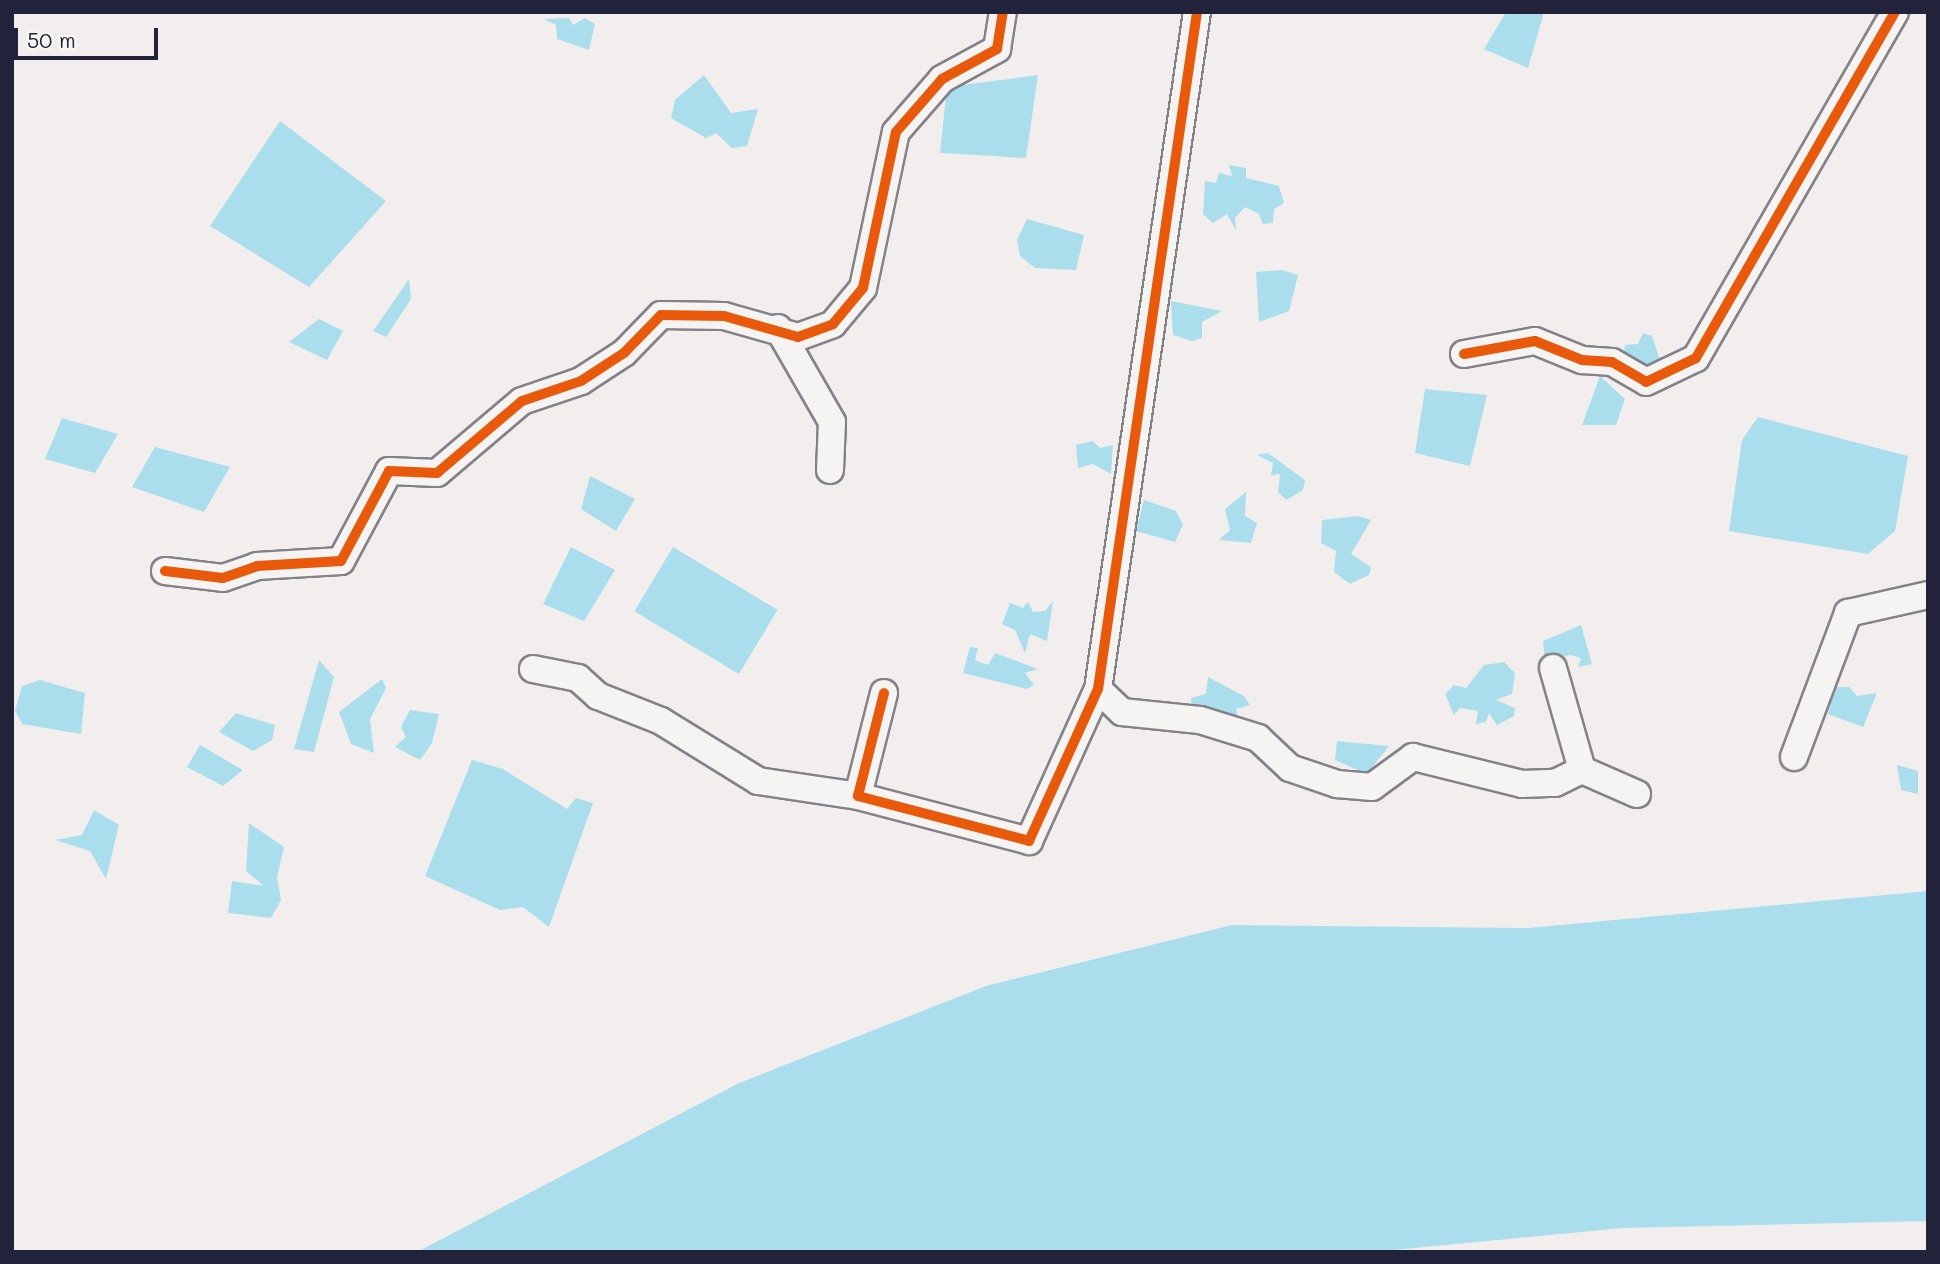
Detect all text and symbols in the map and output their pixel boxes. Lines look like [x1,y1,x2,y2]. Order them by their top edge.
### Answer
scale bar [18,14,161,58]
text: 50 m [27,26,76,53]

